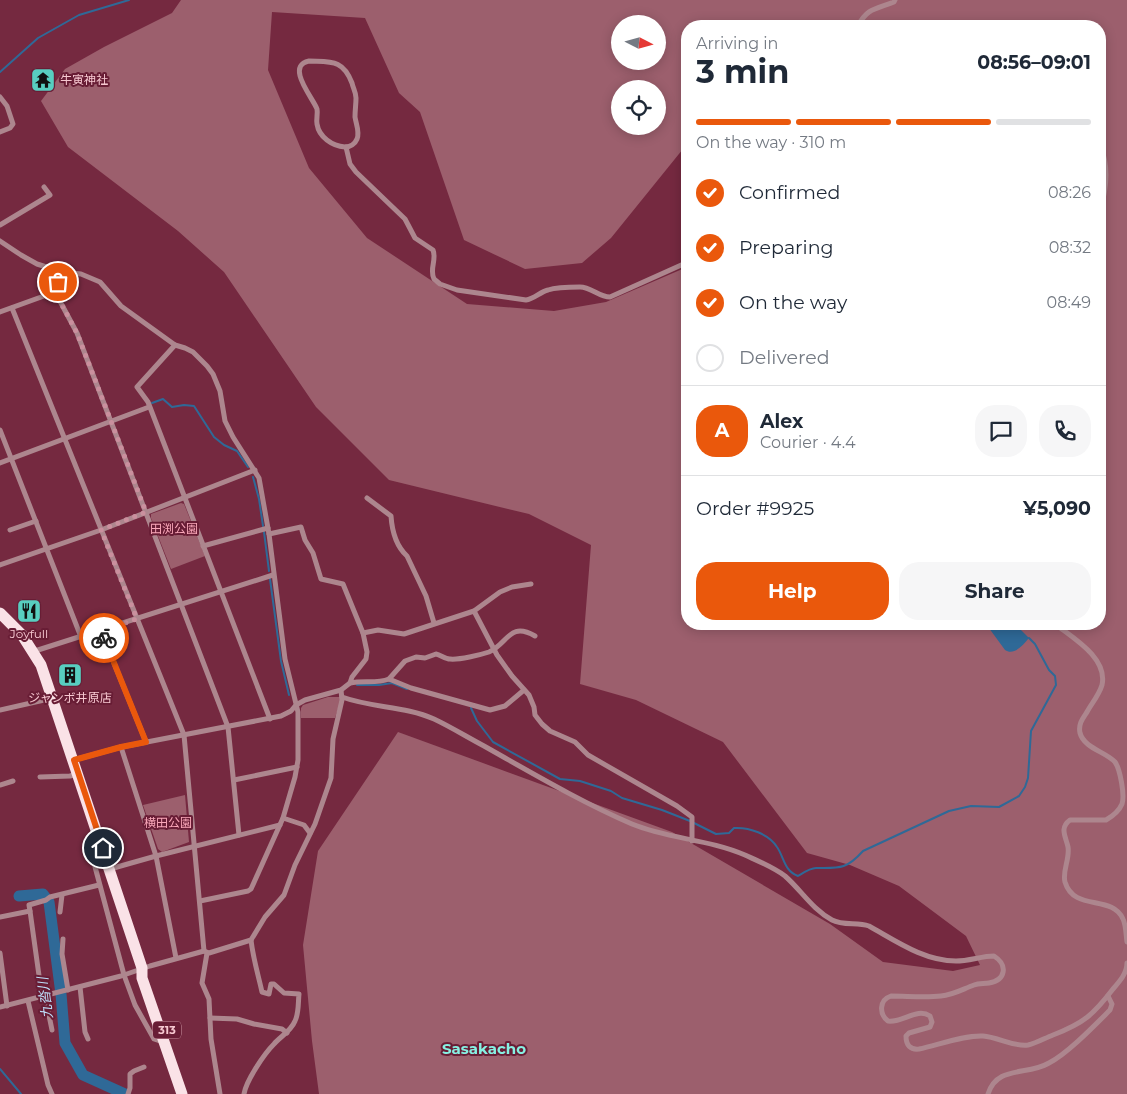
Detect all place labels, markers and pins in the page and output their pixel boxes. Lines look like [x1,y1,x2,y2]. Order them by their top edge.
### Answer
temple icon: 牛寅神社 [30,67,56,93]
place label: 牛寅神社 [60,72,108,87]
pin [37,261,79,303]
restaurant icon: Joyfull [16,598,42,624]
place label: Joyfull [9,626,48,641]
building icon: ジャンボ井原店 [57,662,83,688]
place label: ジャンボ井原店 [28,690,112,705]
pin [82,827,124,869]

